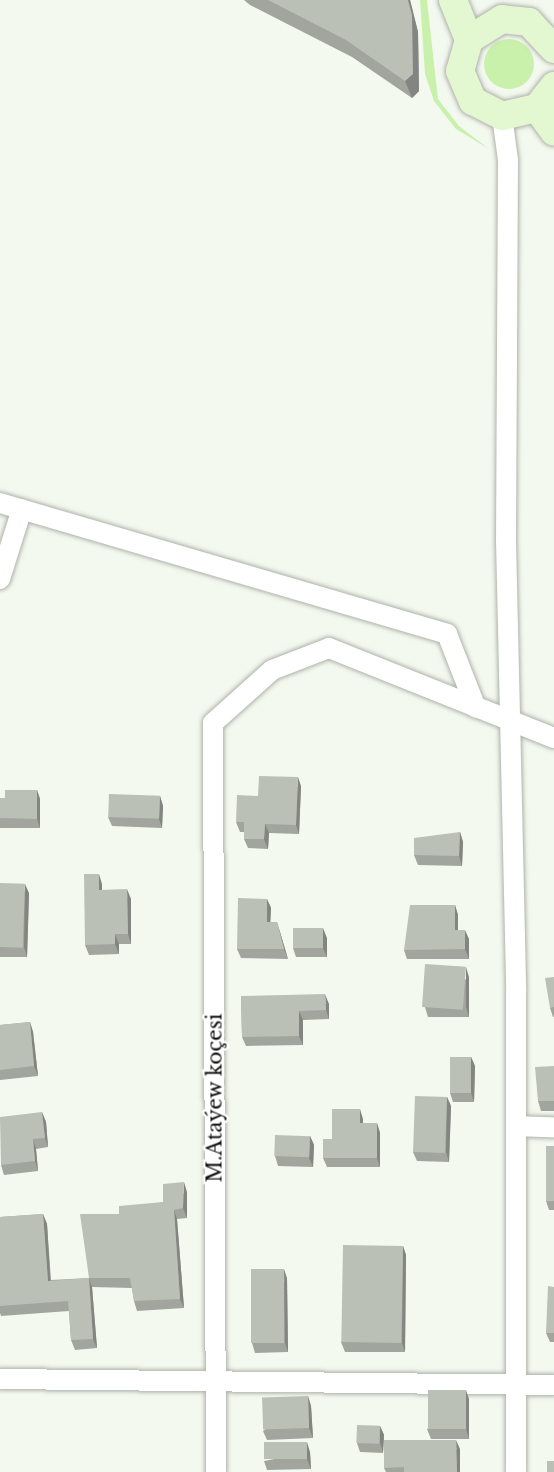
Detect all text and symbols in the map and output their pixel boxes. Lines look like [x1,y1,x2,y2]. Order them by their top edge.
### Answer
street label: M.Ataýew koçesi [203,1013,227,1183]

